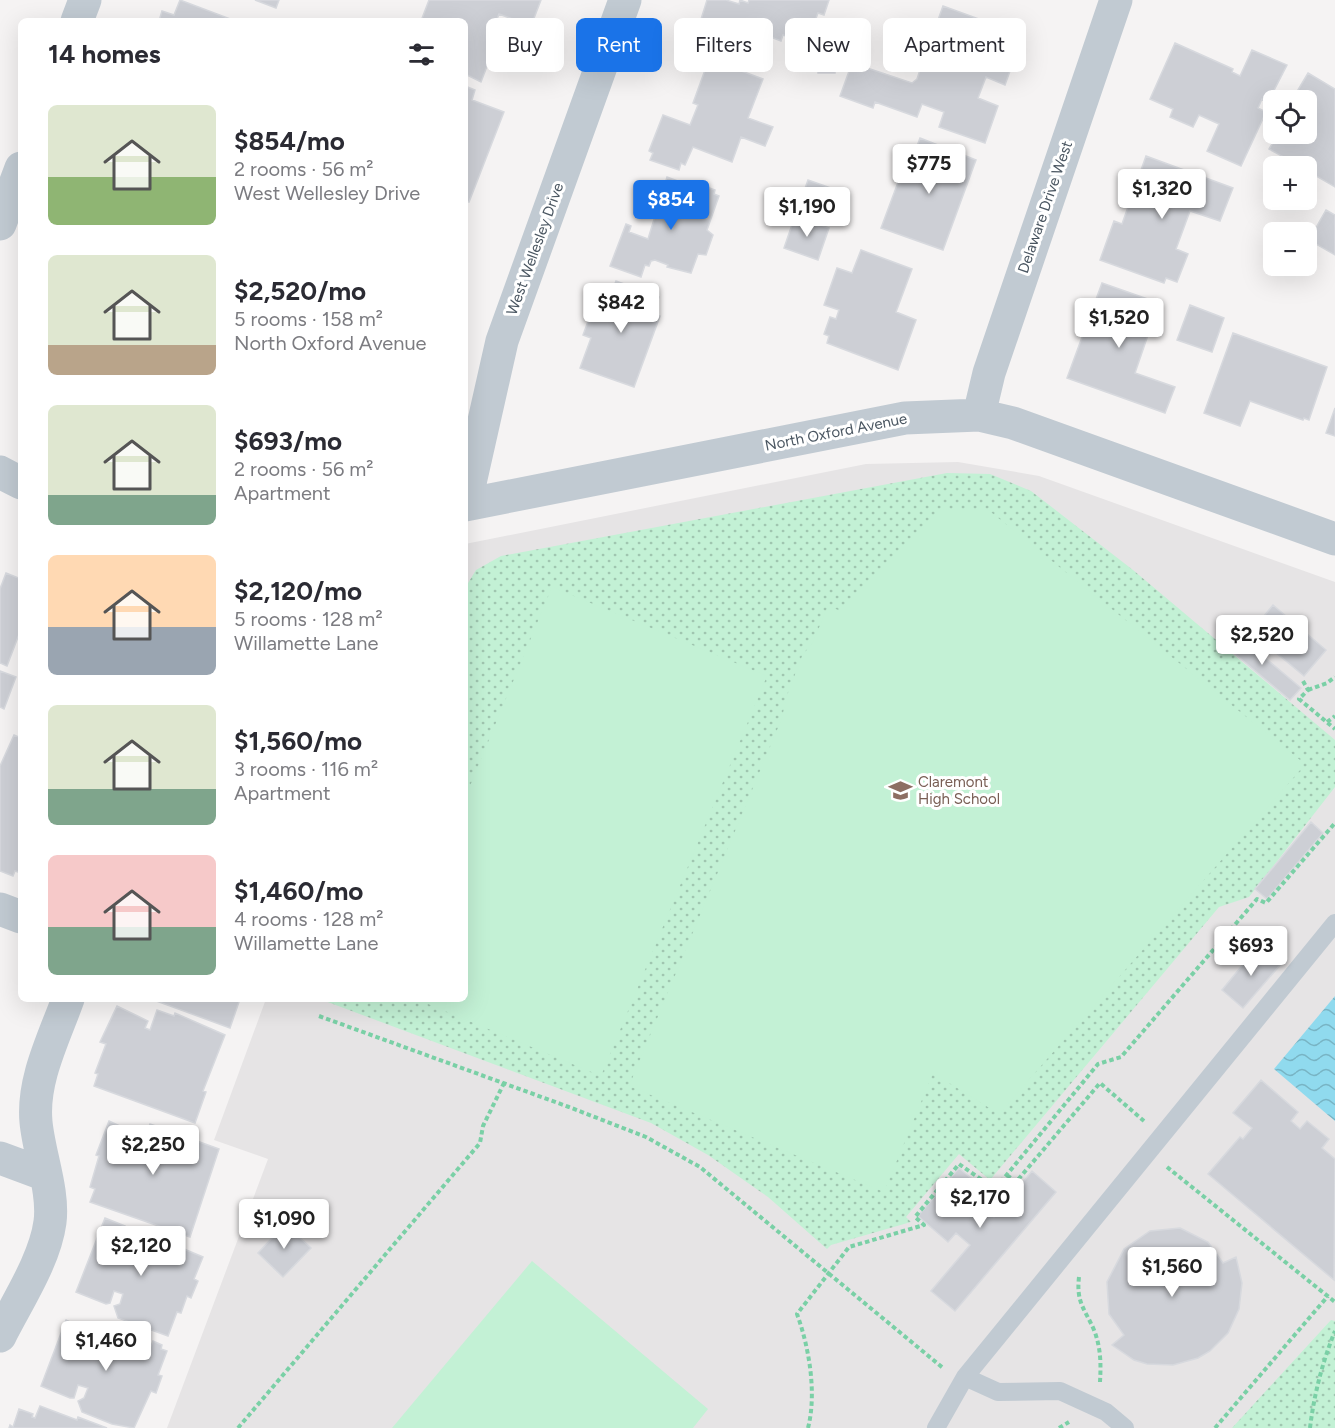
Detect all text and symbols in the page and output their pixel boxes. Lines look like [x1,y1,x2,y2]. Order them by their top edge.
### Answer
chip: Buy [486,18,564,72]
chip: Rent [576,18,662,72]
chip: Filters [674,18,773,72]
chip: New [785,18,871,72]
chip: Apartment [883,18,1026,72]
text: 14 homes [48,38,161,70]
icon: filters [405,38,438,71]
map controls [1263,90,1317,276]
button: locate [1263,90,1317,144]
text: $854/mo [234,125,345,157]
icon: home [96,129,168,201]
street label: Delaware Drive West [1014,138,1076,275]
pin: $775 [893,144,965,195]
text: $775 [907,151,951,175]
button: + [1263,156,1317,210]
text: 2 rooms · 56 m² [234,157,373,181]
pin: $1,320 [1113,169,1211,220]
text: $1,320 [1132,176,1192,200]
street label: West Wellesley Drive [503,180,567,318]
pin: $854 [635,180,707,231]
text: West Wellesley Drive [234,181,420,205]
text: $854 [647,187,695,211]
pin: $1,190 [758,187,856,238]
text: $1,190 [778,194,836,218]
button: − [1263,222,1317,276]
text: $2,520/mo [234,275,366,307]
icon: home [96,279,168,351]
pin: $842 [585,283,657,334]
text: $842 [597,290,645,314]
pin: $1,520 [1070,298,1168,349]
text: $1,520 [1089,305,1149,329]
text: 5 rooms · 158 m² [234,307,383,331]
text: North Oxford Avenue [234,331,427,355]
street label: North Oxford Avenue [763,409,909,455]
text: $693/mo [234,425,342,457]
icon: home [96,429,168,501]
text: 2 rooms · 56 m² [234,457,373,481]
text: Apartment [234,481,331,505]
text: $2,120/mo [234,575,362,607]
icon: home [96,579,168,651]
text: 5 rooms · 128 m² [234,607,383,631]
pin: $2,520 [1213,615,1311,666]
text: $2,520 [1230,622,1294,646]
text: Willamette Lane [234,631,378,655]
text: $1,560/mo [234,725,362,757]
icon: home [96,729,168,801]
text: 3 rooms · 116 m² [234,757,378,781]
place label: Claremont High School [918,773,1000,808]
school or university icon: Claremont High School [887,778,913,804]
text: Apartment [234,781,331,805]
text: $1,460/mo [234,875,363,907]
icon: home [96,879,168,951]
text: 4 rooms · 128 m² [234,907,384,931]
pin: $693 [1215,926,1287,977]
text: Willamette Lane [234,931,378,955]
text: $693 [1228,933,1274,957]
pin: $2,250 [104,1125,202,1176]
text: $2,250 [121,1132,185,1156]
pin: $2,170 [931,1178,1029,1229]
text: $2,170 [950,1185,1010,1209]
pin: $1,090 [235,1199,333,1250]
text: $1,090 [253,1206,315,1230]
pin: $2,120 [92,1226,190,1277]
text: $2,120 [111,1233,171,1257]
pin: $1,560 [1123,1247,1221,1298]
text: $1,560 [1142,1254,1202,1278]
pin: $1,460 [57,1321,155,1372]
text: $1,460 [75,1328,137,1352]

